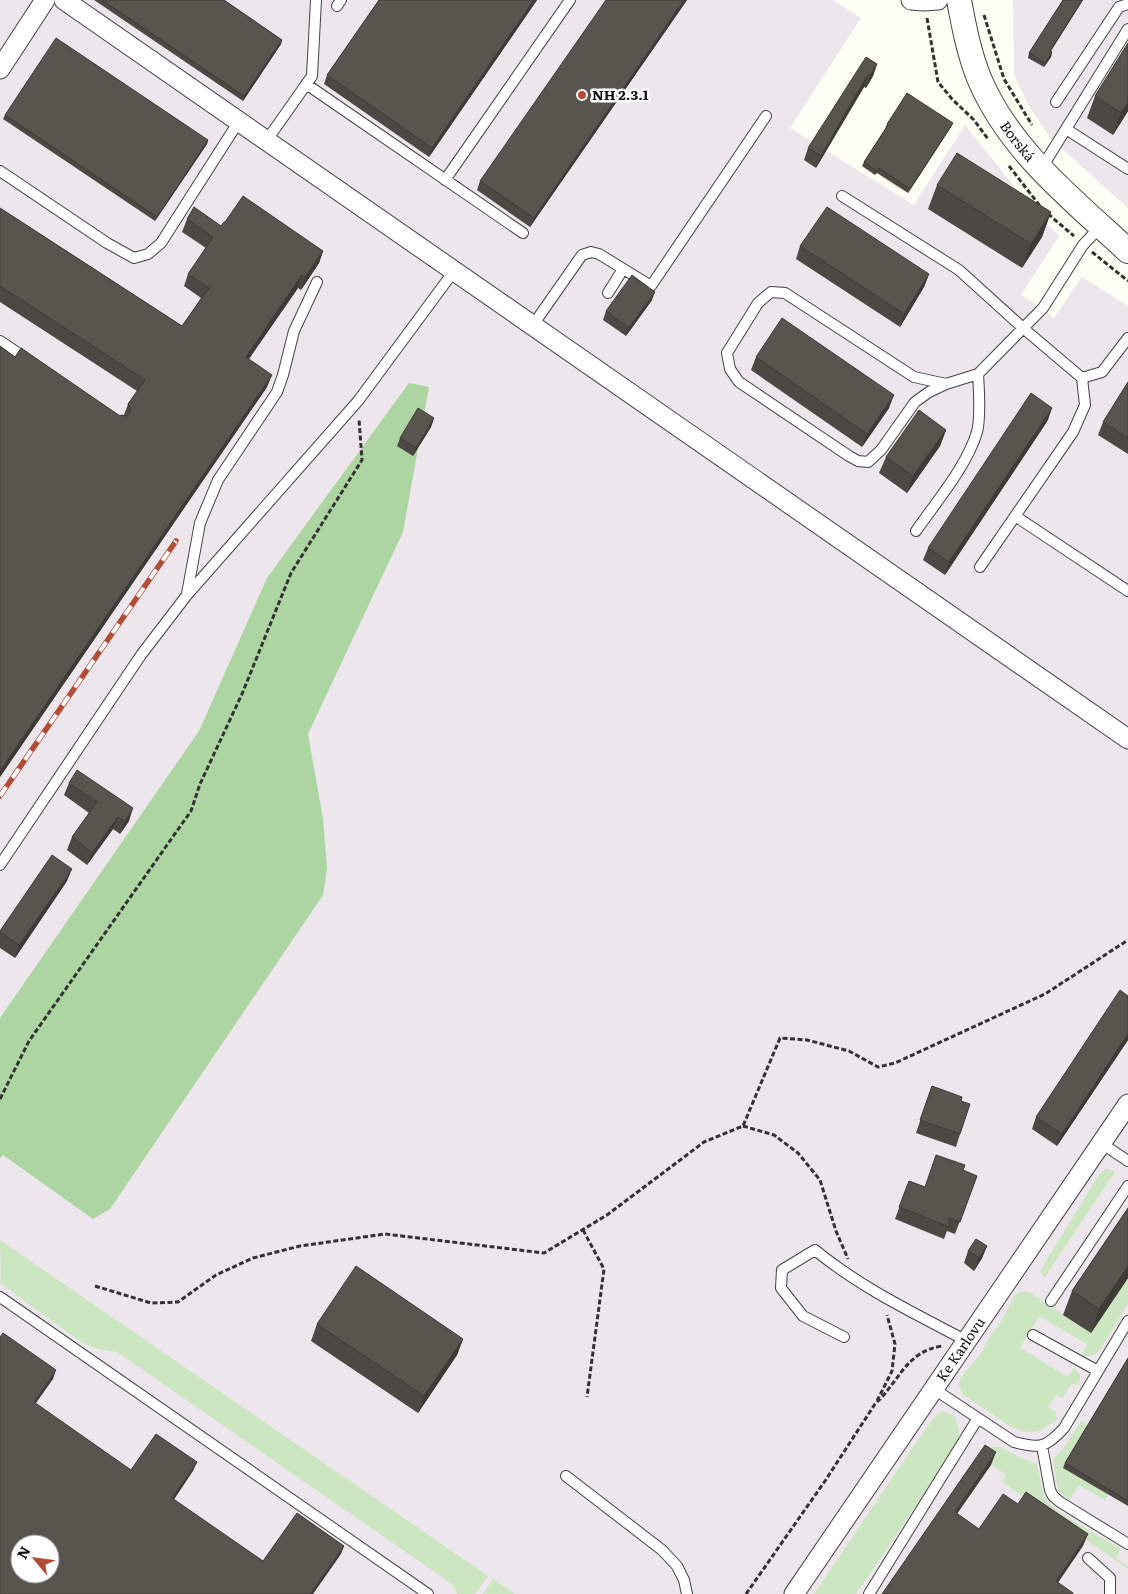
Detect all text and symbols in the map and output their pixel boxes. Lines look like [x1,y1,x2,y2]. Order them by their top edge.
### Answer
place label: NH 2.3.1 [592,84,649,104]
marker: NH 2.3.1 [576,89,588,101]
street label: Borská [996,117,1041,166]
street label: Ke Karlovu [931,1312,989,1385]
north arrow [10,1534,60,1584]
text: N [11,1542,34,1562]

